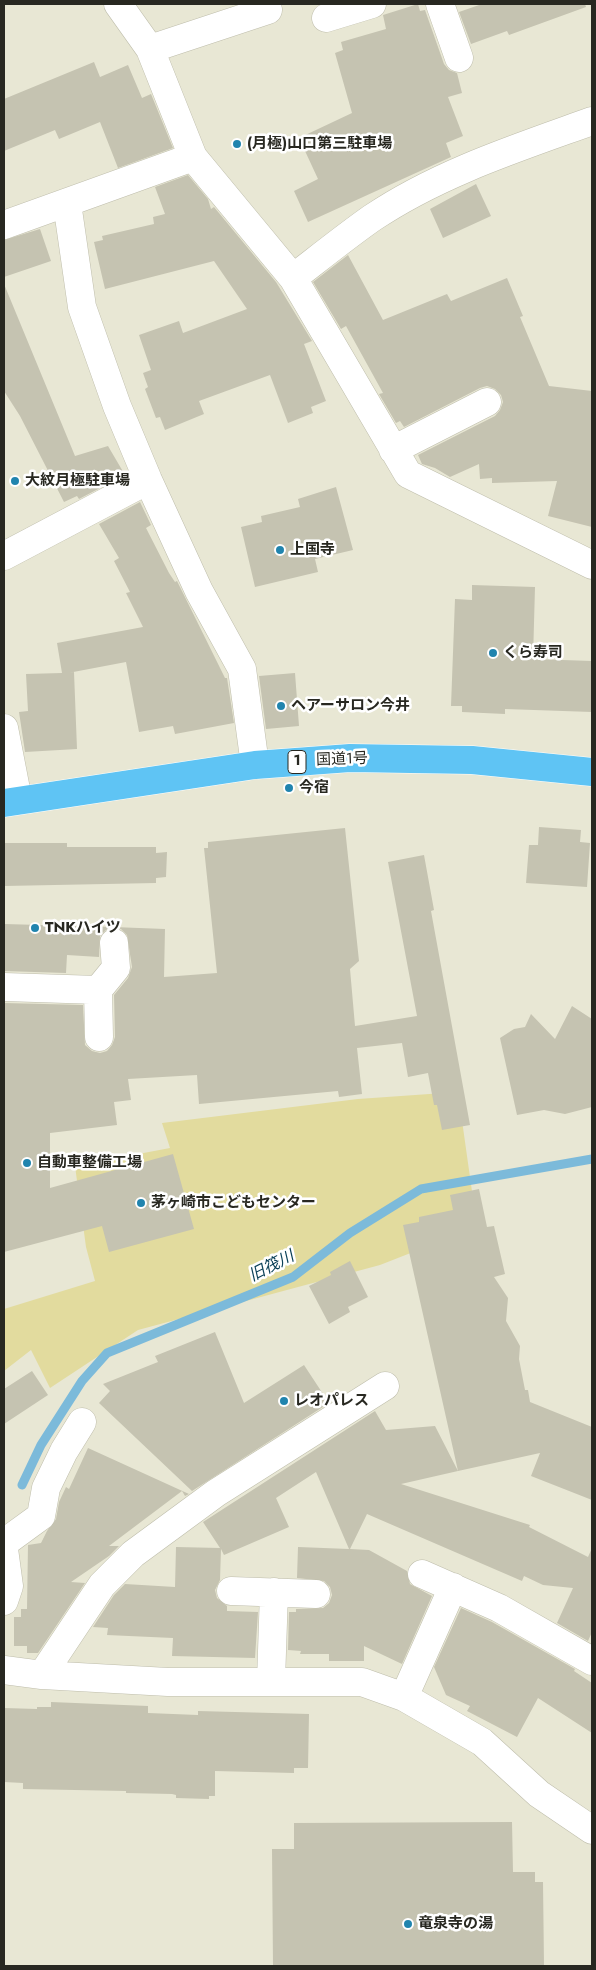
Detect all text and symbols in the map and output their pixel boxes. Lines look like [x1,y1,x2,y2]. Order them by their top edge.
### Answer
place label: (月極)山口第三駐車場 [247,135,392,153]
marker: (月極)山口第三駐車場 [231,138,243,150]
place label: 大紋月極駐車場 [25,472,130,490]
marker: 大紋月極駐車場 [9,475,21,487]
place label: 上国寺 [290,541,335,559]
marker: 上国寺 [274,544,286,556]
place label: くら寿司 [503,644,563,662]
marker: くら寿司 [487,647,499,659]
place label: ヘアーサロン今井 [291,697,410,715]
marker: ヘアーサロン今井 [275,700,287,712]
road number: 1 [288,750,306,774]
street label: 国道1号 [316,750,368,770]
place label: 今宿 [299,779,329,797]
marker: 今宿 [283,782,295,794]
place label: TNKハイツ [45,919,121,937]
marker: TNKハイツ [29,922,41,934]
place label: 自動車整備工場 [37,1154,142,1172]
marker: 自動車整備工場 [21,1157,33,1169]
place label: 茅ヶ崎市こどもセンター [151,1194,316,1212]
marker: 茅ヶ崎市こどもセンター [135,1197,147,1209]
water label: 旧筏川 [246,1248,298,1286]
place label: レオパレス [294,1392,369,1410]
marker: レオパレス [278,1395,290,1407]
place label: 竜泉寺の湯 [418,1915,493,1933]
marker: 竜泉寺の湯 [402,1918,414,1930]

